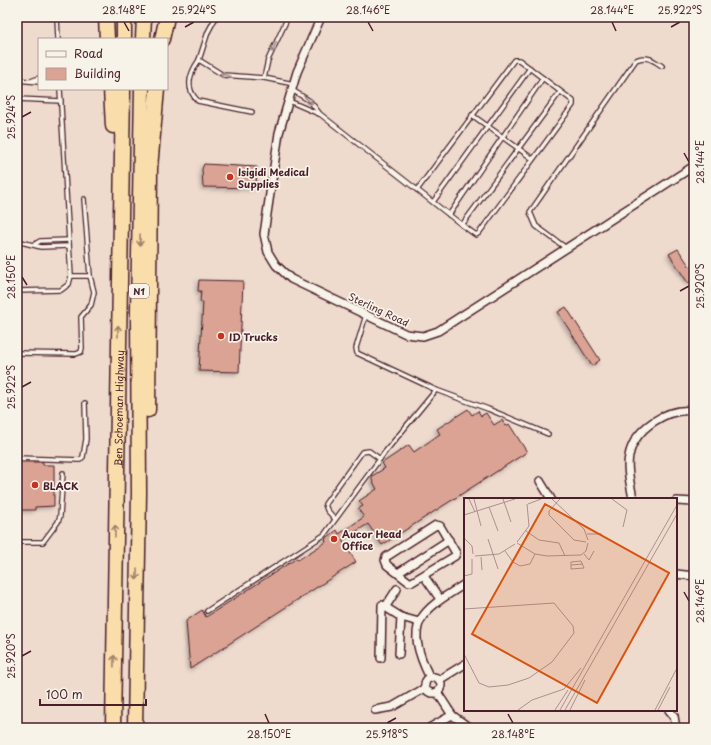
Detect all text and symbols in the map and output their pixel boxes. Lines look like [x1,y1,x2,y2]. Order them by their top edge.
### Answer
text: 28.148°E [102,2,146,17]
text: 25.924°S [172,2,216,17]
text: 28.146°E [346,2,390,17]
text: 28.144°E [590,2,634,17]
text: 25.922°S [658,2,702,17]
legend [38,38,168,90]
one-way arrow [270,41,277,53]
text: Road [74,44,103,62]
text: Building [74,64,121,82]
one-way arrow [219,71,232,79]
text: 25.924°S [3,95,18,139]
one-way arrow [303,95,313,105]
text: 28.144°E [692,140,707,184]
place label: Isigidi Medical Supplies [238,164,309,191]
marker: Isigidi Medical Supplies [225,172,235,182]
one-way arrow [136,233,144,246]
text: 28.150°E [3,255,18,299]
text: 25.920°S [692,263,707,309]
road number: N1 [129,284,149,298]
street label: Sterling Road [346,288,412,330]
one-way arrow [114,325,122,338]
place label: ID Trucks [229,329,278,344]
marker: ID Trucks [216,331,226,341]
street label: Ben Schoeman Highway [110,350,127,466]
text: 25.922°S [3,365,18,409]
place label: BLACK [43,478,79,493]
marker: BLACK [30,480,40,490]
inset map [464,498,677,711]
one-way arrow [111,525,119,538]
place label: Aucor Head Office [342,526,402,553]
marker: Aucor Head Office [329,534,339,544]
one-way arrow [133,567,141,580]
text: 28.146°E [692,579,707,623]
text: 25.920°S [3,633,18,679]
one-way arrow [110,655,118,668]
scale bar [40,681,146,707]
text: 100 m [46,685,83,703]
text: 28.150°E [247,726,291,741]
text: 25.918°S [366,726,408,741]
text: 28.148°E [491,726,535,741]

